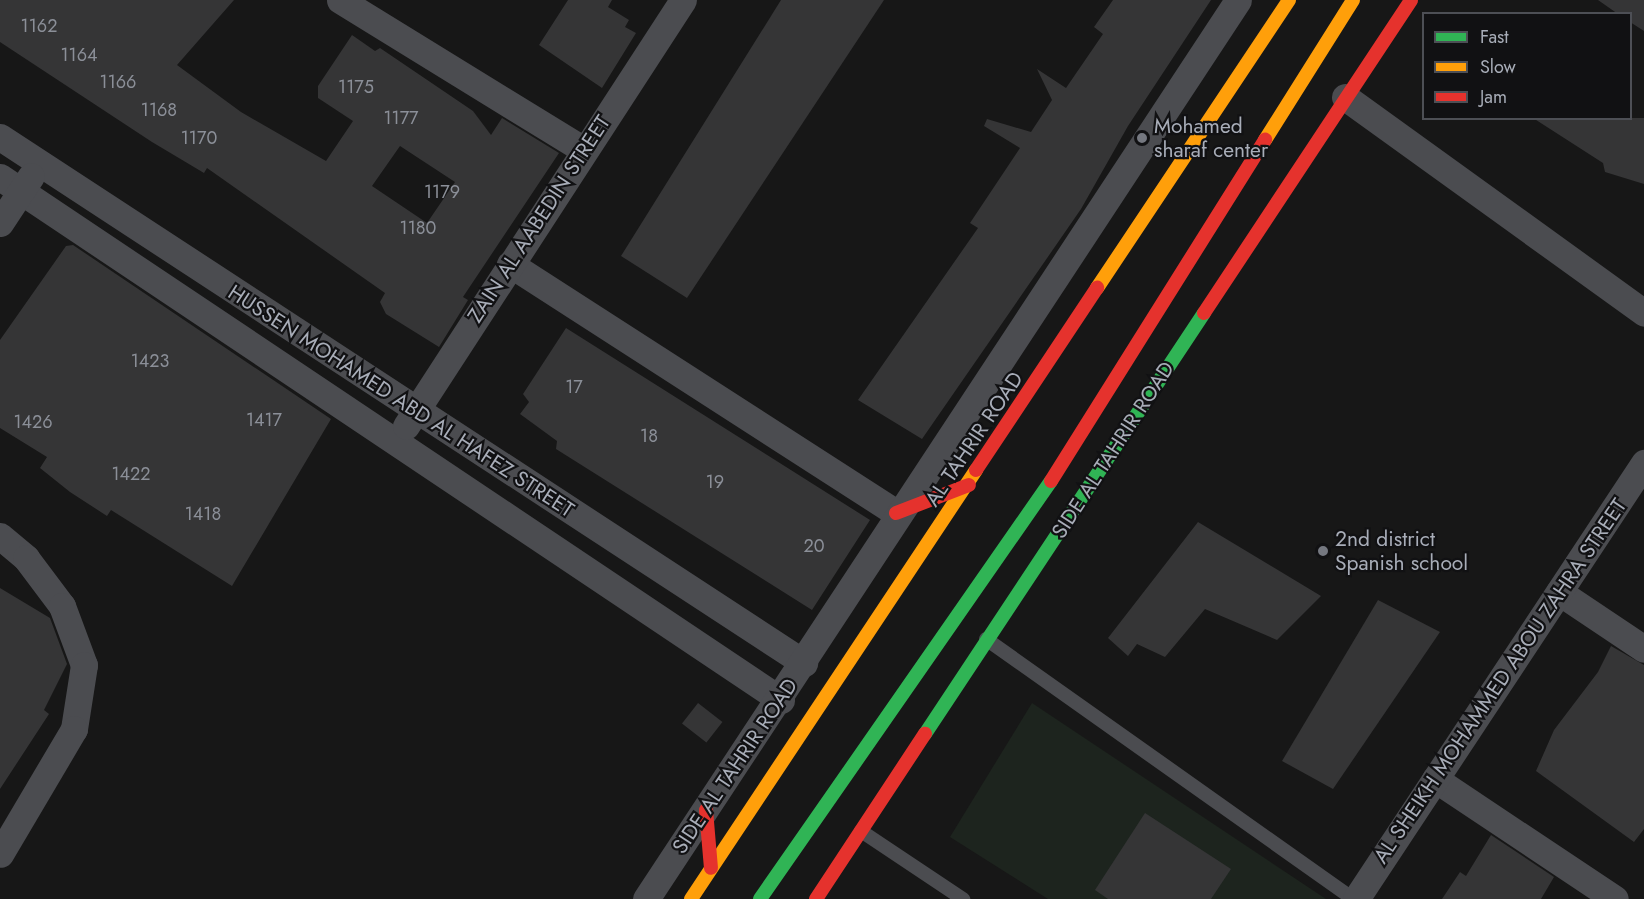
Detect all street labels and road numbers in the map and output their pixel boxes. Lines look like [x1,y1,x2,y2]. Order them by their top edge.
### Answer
street label: ZAIN AL AABEDIN STREET [462,111,616,327]
street label: HUSSEN MOHAMED ABD AL HAFEZ STREET [223,280,579,522]
street label: SIDE AL TAHRIR ROAD [1046,357,1180,543]
street label: AL TAHRIR ROAD [920,367,1028,511]
street label: AL SHEIKH MOHAMMED ABOU ZAHRA STREET [1368,494,1632,868]
street label: SIDE AL TAHRIR ROAD [667,674,803,858]

